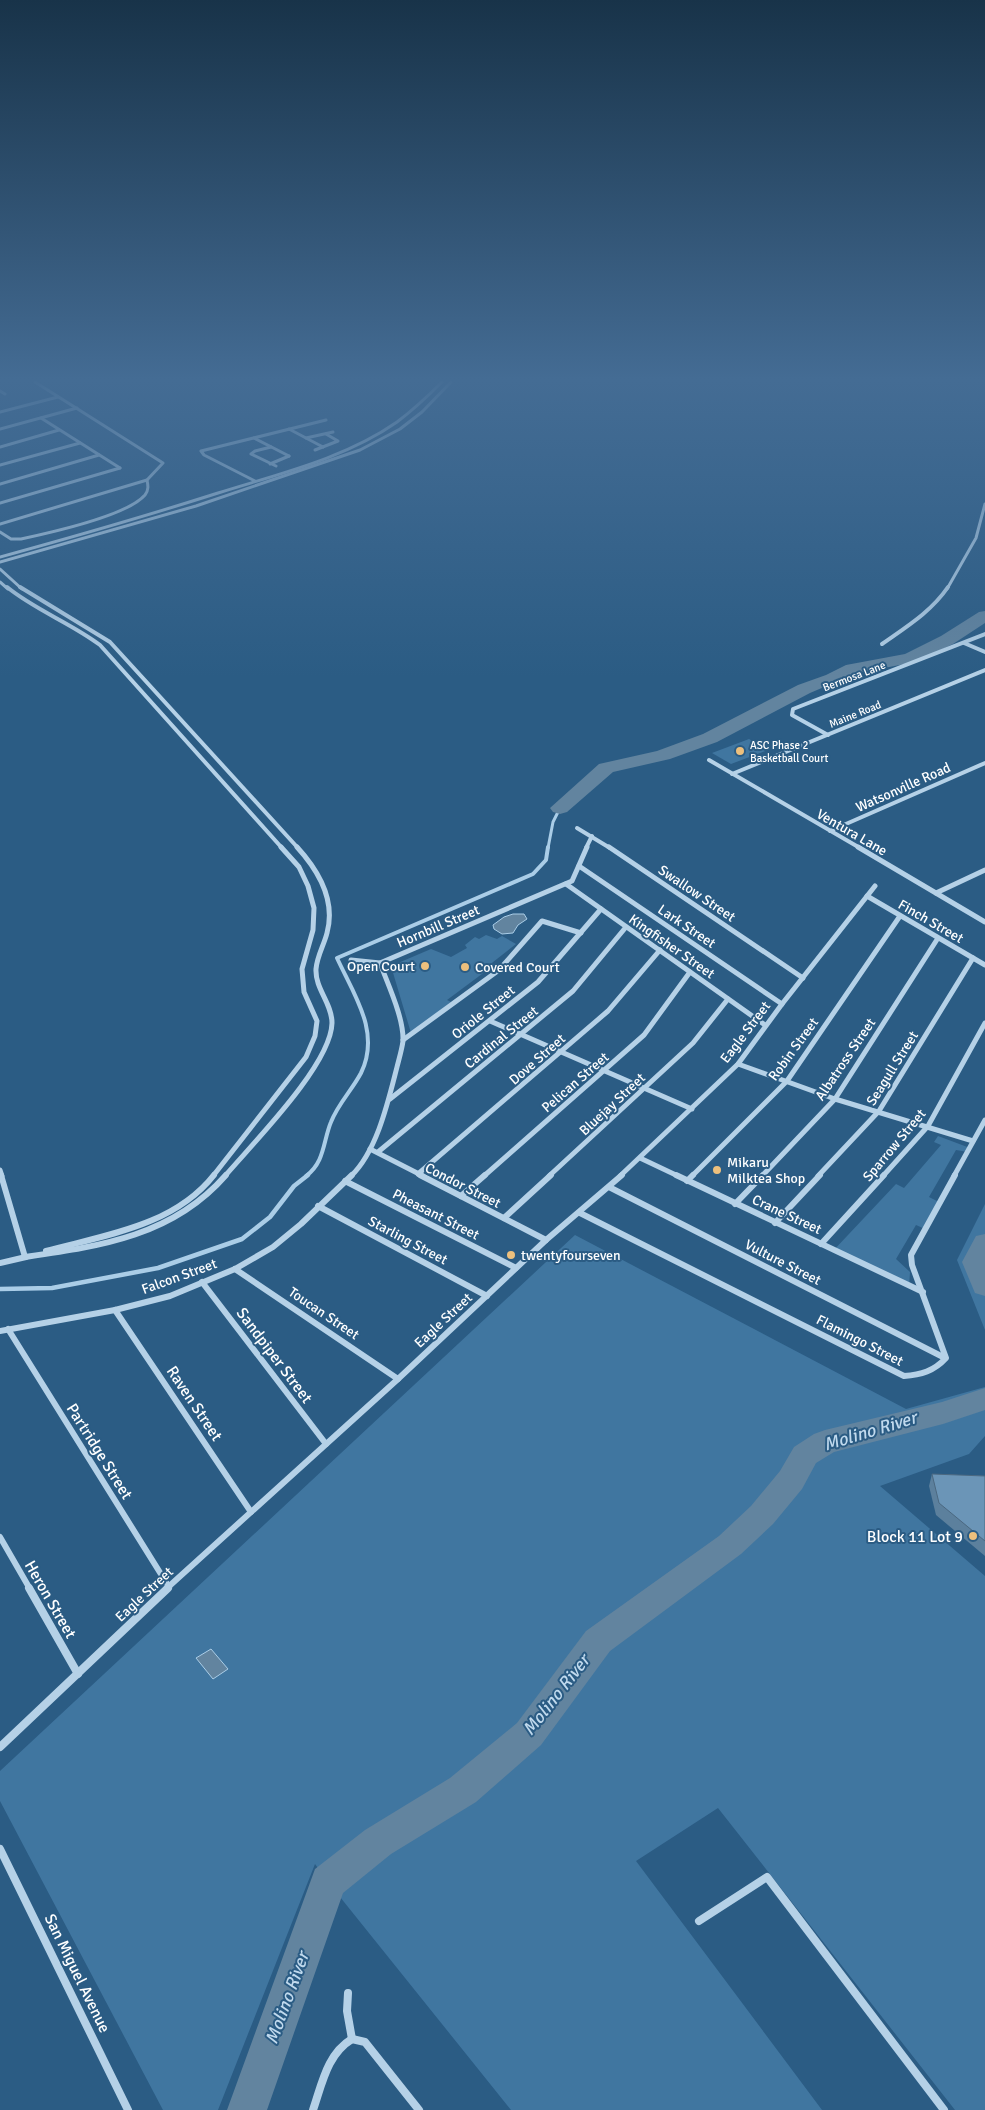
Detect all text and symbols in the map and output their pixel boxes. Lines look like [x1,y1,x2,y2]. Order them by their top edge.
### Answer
street label: Bermosa Lane [821,659,887,694]
street label: Maine Road [827,698,883,731]
place label: ASC Phase 2 Basketball Court [750,739,828,765]
marker: ASC Phase 2 Basketball Court [734,745,746,757]
street label: Watsonville Road [853,759,953,816]
street label: Ventura Lane [813,805,890,859]
street label: Swallow Street [655,861,739,925]
street label: Finch Street [895,896,966,947]
street label: Hornbill Street [394,901,482,952]
street label: Lark Street [655,901,719,952]
street label: Kingfisher Street [626,911,718,982]
place label: Open Court [347,958,415,975]
place label: Covered Court [475,959,560,976]
marker: Open Court [419,960,431,972]
marker: Covered Court [459,961,471,973]
street label: Oriole Street [448,982,518,1043]
street label: Eagle Street [717,998,774,1066]
street label: Cardinal Street [461,1002,542,1072]
street label: Robin Street [765,1014,822,1084]
street label: Albatross Street [812,1015,879,1104]
street label: Seagull Street [863,1028,922,1109]
street label: Dove Street [506,1030,569,1088]
street label: Pelican Street [538,1049,612,1116]
street label: Bluejay Street [576,1069,649,1139]
street label: Sparrow Street [859,1106,930,1185]
place label: Mikaru Milktea Shop [727,1154,805,1187]
street label: Condor Street [422,1159,504,1212]
marker: Mikaru Milktea Shop [711,1164,723,1176]
street label: Pheasant Street [390,1185,482,1244]
street label: Crane Street [749,1191,824,1238]
street label: Starling Street [365,1212,450,1268]
street label: Vulture Street [742,1236,824,1289]
place label: twentyfourseven [521,1247,621,1264]
marker: twentyfourseven [505,1249,517,1261]
street label: Falcon Street [139,1255,219,1298]
street label: Toucan Street [285,1284,362,1343]
street label: Eagle Street [411,1289,476,1351]
street label: Sandpiper Street [232,1304,317,1408]
street label: Flamingo Street [813,1311,906,1370]
street label: Raven Street [162,1362,227,1445]
street label: Partridge Street [62,1400,137,1504]
water label: Molino River [821,1406,921,1456]
place label: Block 11 Lot 9 [867,1527,963,1547]
marker: Block 11 Lot 9 [967,1530,979,1542]
street label: Heron Street [20,1557,81,1642]
street label: Eagle Street [112,1563,177,1625]
water label: Molino River [518,1648,596,1740]
street label: San Miguel Avenue [40,1911,115,2036]
water label: Molino River [260,1947,315,2047]

